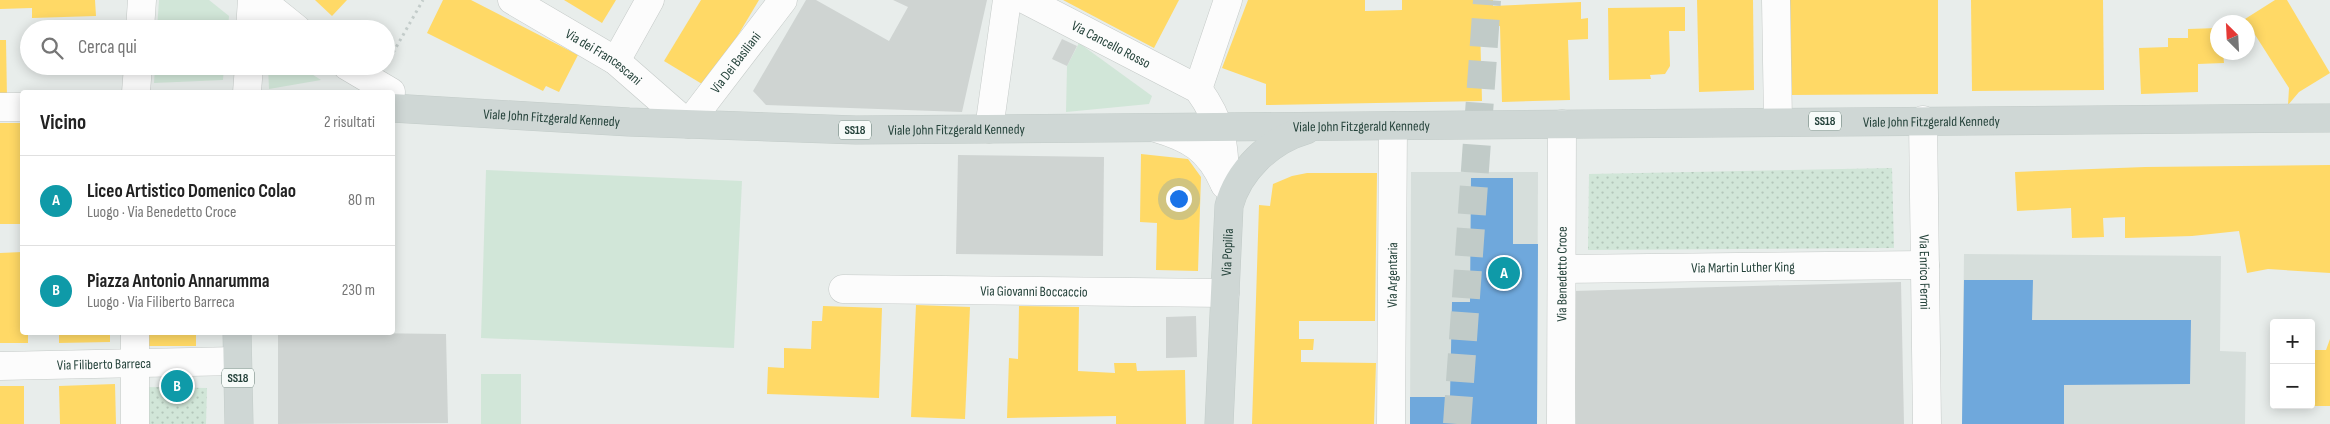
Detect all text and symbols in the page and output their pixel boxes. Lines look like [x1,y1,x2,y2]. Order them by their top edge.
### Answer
north arrow [2210,15,2255,60]
street label: Via Cancello Rosso [1069,17,1154,72]
search box [20,20,395,75]
street label: Via dei Francescani [562,25,646,88]
street label: Via Dei Basiliani [706,28,764,96]
icon: search [38,34,66,62]
text: Cerca qui [78,36,137,59]
street label: Viale John Fitzgerald Kennedy [483,105,621,130]
text: Vicino [40,110,86,135]
road number: SS18 [1809,112,1841,130]
street label: Viale John Fitzgerald Kennedy [1863,112,2001,130]
text: 2 risultati [324,113,375,132]
street label: Viale John Fitzgerald Kennedy [1293,117,1431,135]
road number: SS18 [839,120,871,140]
street label: Viale John Fitzgerald Kennedy [888,120,1026,138]
text: Liceo Artistico Domenico Colao [87,180,296,203]
your location [1166,186,1192,212]
text: A [52,191,60,210]
text: 80 m [348,191,375,210]
text: Luogo · Via Benedetto Croce [87,203,236,222]
street label: Via Benedetto Croce [1553,226,1570,322]
street label: Via Popilia [1217,228,1236,276]
street label: Via Enrico Fermi [1916,234,1934,310]
street label: Via Argentaria [1383,242,1401,308]
pin: A [1488,254,1520,292]
street label: Via Martin Luther King [1691,258,1795,276]
text: Piazza Antonio Annarumma [87,270,270,293]
text: B [52,281,60,300]
text: 230 m [342,281,375,300]
street label: Via Giovanni Boccaccio [980,282,1088,300]
text: Luogo · Via Filiberto Barreca [87,293,235,312]
map controls [2270,319,2315,409]
button: + [2270,319,2315,364]
street label: Via Filiberto Barreca [57,354,151,373]
button: − [2270,364,2315,409]
pin: B [161,367,193,405]
road number: SS18 [222,368,254,388]

